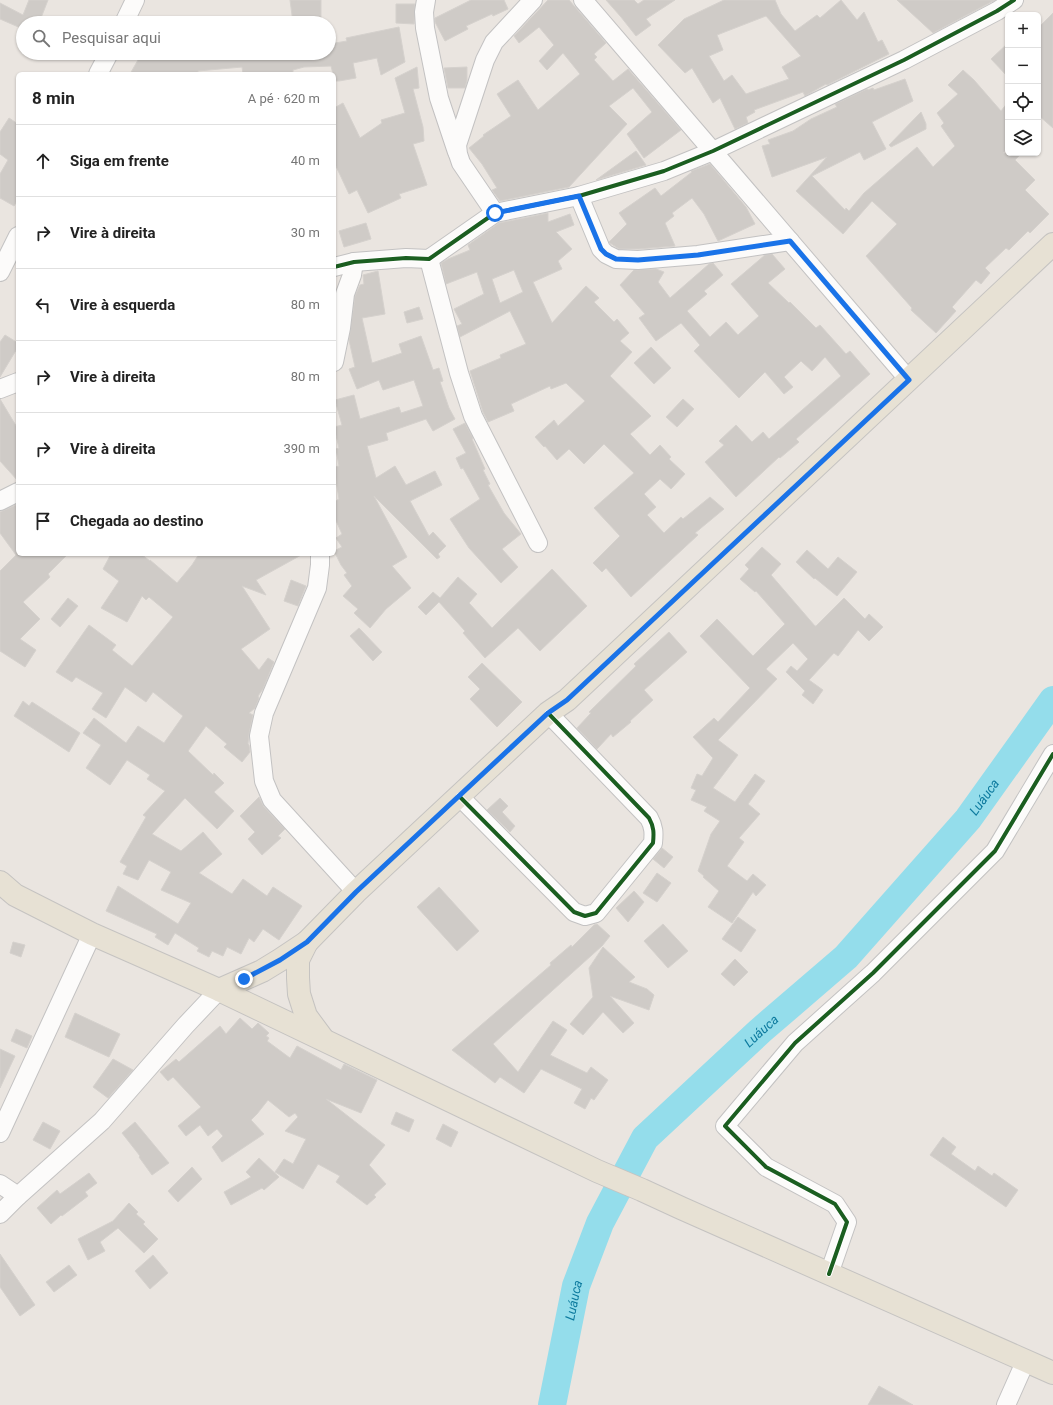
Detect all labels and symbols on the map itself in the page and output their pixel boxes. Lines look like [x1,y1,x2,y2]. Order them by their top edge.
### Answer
route start [486,204,504,222]
water label: Luáuca [966,776,1002,818]
route end [235,970,253,988]
water label: Luáuca [741,1012,781,1050]
water label: Luáuca [562,1278,586,1322]

